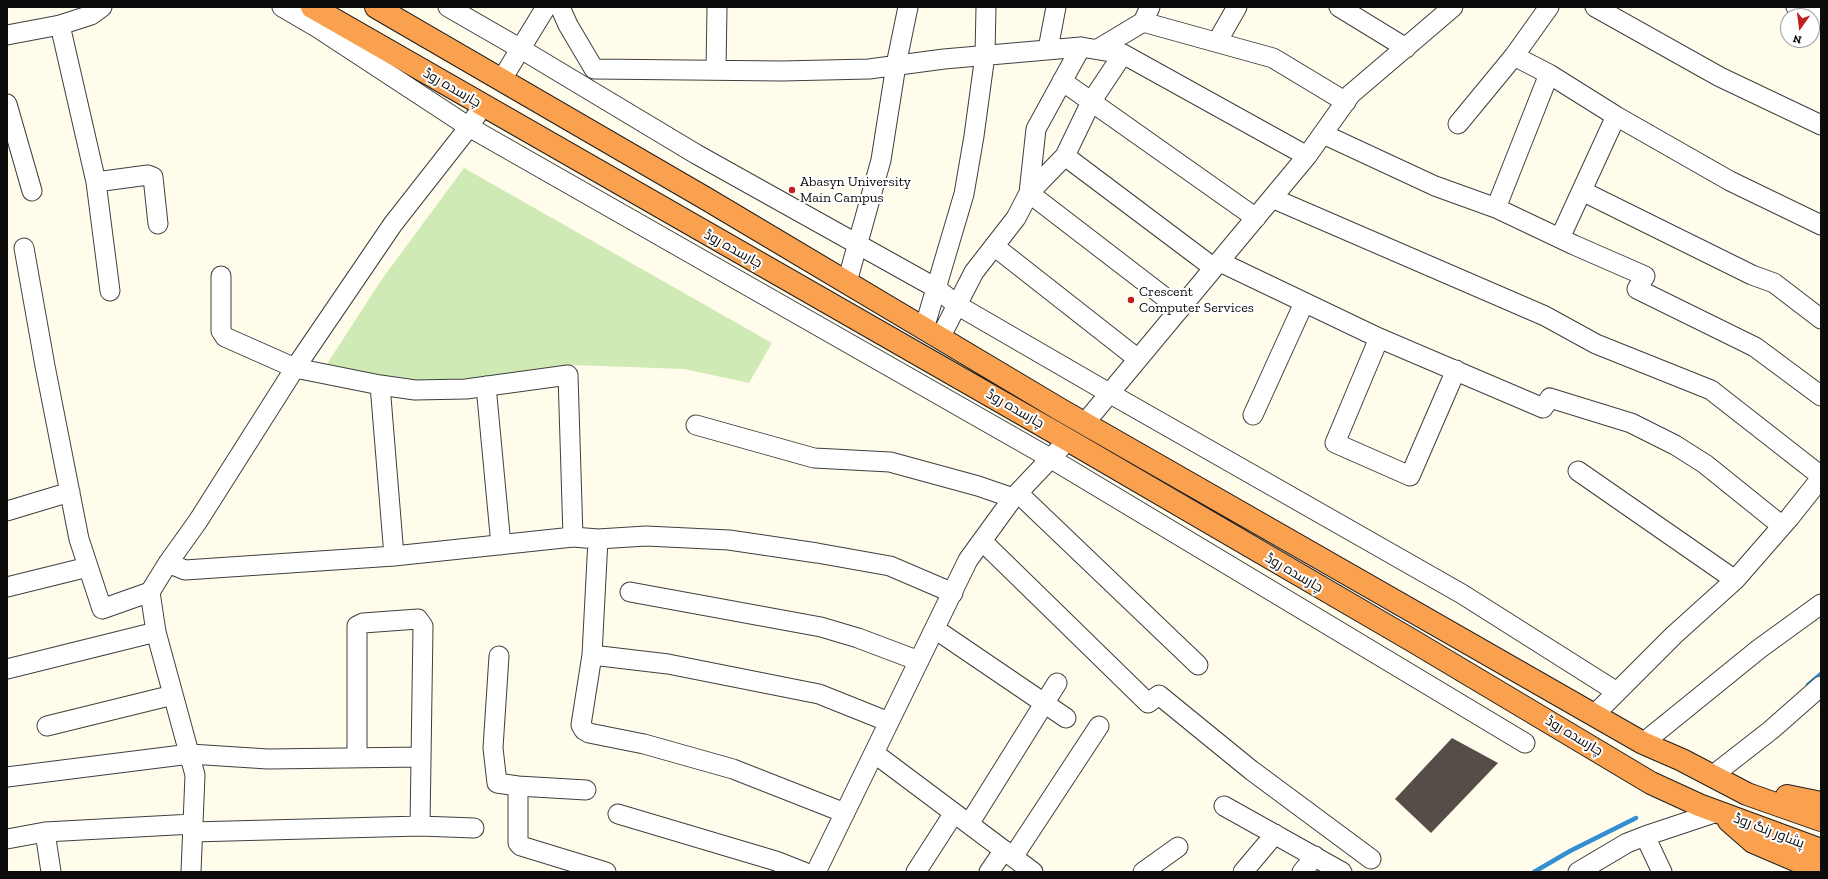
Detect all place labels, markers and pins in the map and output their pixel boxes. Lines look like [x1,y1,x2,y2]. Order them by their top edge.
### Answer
place label: Abasyn University Main Campus [800,174,911,206]
marker: Abasyn University Main Campus [787,185,797,195]
place label: Crescent Computer Services [1139,284,1254,316]
marker: Crescent Computer Services [1126,295,1136,305]

